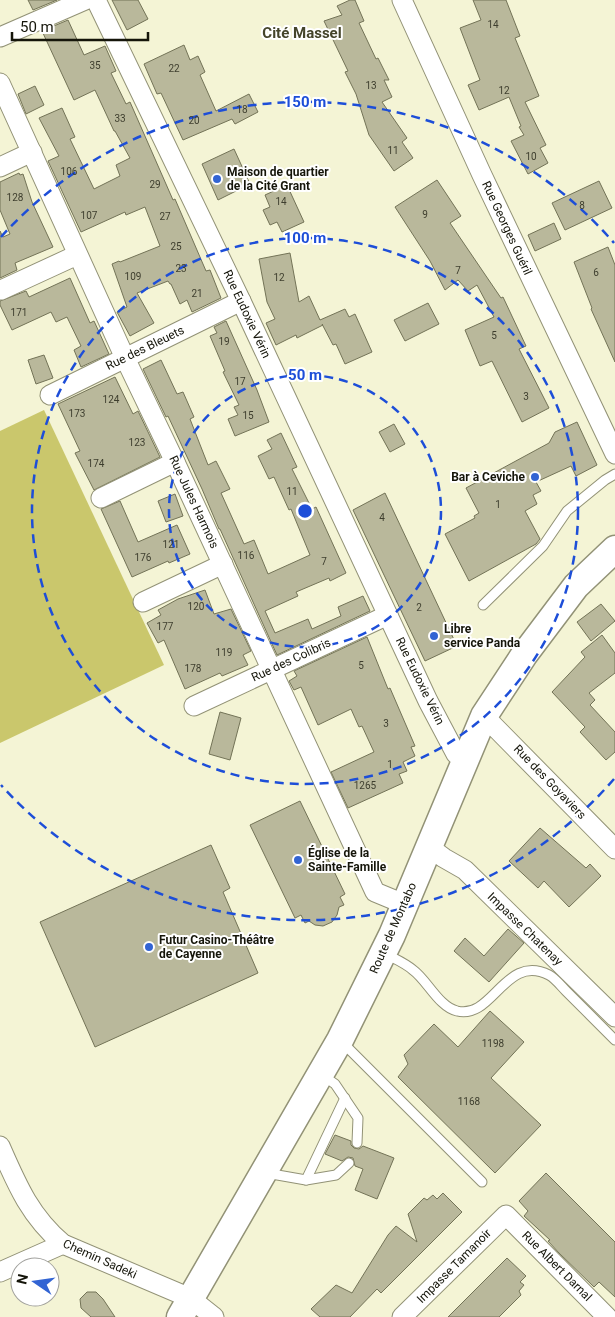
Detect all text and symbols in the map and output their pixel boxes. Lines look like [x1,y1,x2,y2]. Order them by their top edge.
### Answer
scale bar [12,10,149,42]
text: 50 m [20,18,54,36]
house number: 14 [487,19,499,30]
district label: Cité Massel [262,24,342,42]
house number: 35 [89,60,101,71]
house number: 22 [168,63,180,74]
house number: 13 [365,80,377,91]
house number: 12 [498,85,510,96]
text: 150 m [284,93,326,111]
house number: 18 [236,104,248,115]
house number: 33 [114,113,126,124]
house number: 20 [188,115,200,126]
house number: 11 [387,145,399,156]
house number: 10 [525,151,537,162]
place label: Maison de quartier de la Cité Grant [227,165,329,193]
house number: 106 [61,166,78,177]
marker: Maison de quartier de la Cité Grant [211,173,223,185]
house number: 29 [149,179,161,190]
street label: Rue Georges Guéril [479,179,535,277]
house number: 128 [7,192,24,203]
house number: 14 [275,196,287,207]
house number: 8 [579,200,585,211]
house number: 9 [422,209,428,220]
house number: 107 [81,210,98,221]
house number: 27 [159,211,171,222]
text: 100 m [284,229,326,247]
house number: 25 [170,241,182,252]
house number: 23 [175,263,187,274]
house number: 7 [455,265,461,276]
house number: 6 [593,267,599,278]
street label: Rue Eudoxie Vérin [220,268,274,360]
house number: 109 [125,271,141,282]
house number: 12 [273,272,285,283]
house number: 21 [191,288,203,299]
house number: 171 [11,307,27,318]
street label: Rue des Bleuets [104,323,186,373]
house number: 5 [491,330,497,341]
house number: 19 [218,336,230,347]
text: 50 m [288,366,322,384]
house number: 17 [234,376,246,387]
house number: 3 [523,391,529,402]
house number: 124 [103,394,120,405]
house number: 173 [69,408,85,419]
house number: 15 [242,410,254,421]
house number: 123 [129,437,145,448]
street label: Rue Jules Harmois [166,453,222,551]
house number: 174 [88,458,105,469]
place label: Bar à Ceviche [451,470,526,484]
marker: Bar à Ceviche [529,471,541,483]
house number: 11 [286,486,298,497]
house number: 1 [495,499,501,510]
centre of rings [296,502,314,520]
house number: 4 [379,512,385,523]
house number: 121 [163,539,179,550]
house number: 116 [238,550,255,561]
house number: 176 [135,552,152,563]
house number: 7 [321,556,327,567]
house number: 120 [188,601,205,612]
house number: 2 [416,602,422,613]
house number: 177 [157,621,174,632]
place label: Libre service Panda [444,622,521,650]
marker: Libre service Panda [428,630,440,642]
street label: Rue des Colibris [249,635,333,685]
street label: Rue Eudoxie Vérin [393,635,447,727]
house number: 119 [216,647,232,658]
house number: 5 [358,660,364,671]
house number: 178 [185,663,202,674]
house number: 3 [383,718,389,729]
street label: Rue des Goyaviers [511,742,589,822]
house number: 1 [387,759,393,770]
house number: 1265 [354,780,377,791]
place label: Église de la Sainte-Famille [308,845,387,874]
marker: Église de la Sainte-Famille [292,854,304,866]
street label: Route de Montabo [367,880,419,976]
street label: Impasse Chatenay [485,890,566,969]
place label: Futur Casino-Théâtre de Cayenne [159,933,275,961]
marker: Futur Casino-Théâtre de Cayenne [143,941,155,953]
house number: 1198 [482,1038,505,1049]
house number: 1168 [458,1096,481,1107]
street label: Impasse Tamanoir [414,1226,494,1306]
street label: Rue Albert Darnal [519,1228,595,1304]
street label: Chemin Sadeki [61,1236,139,1282]
north arrow [10,1257,60,1307]
text: N [13,1272,31,1286]

